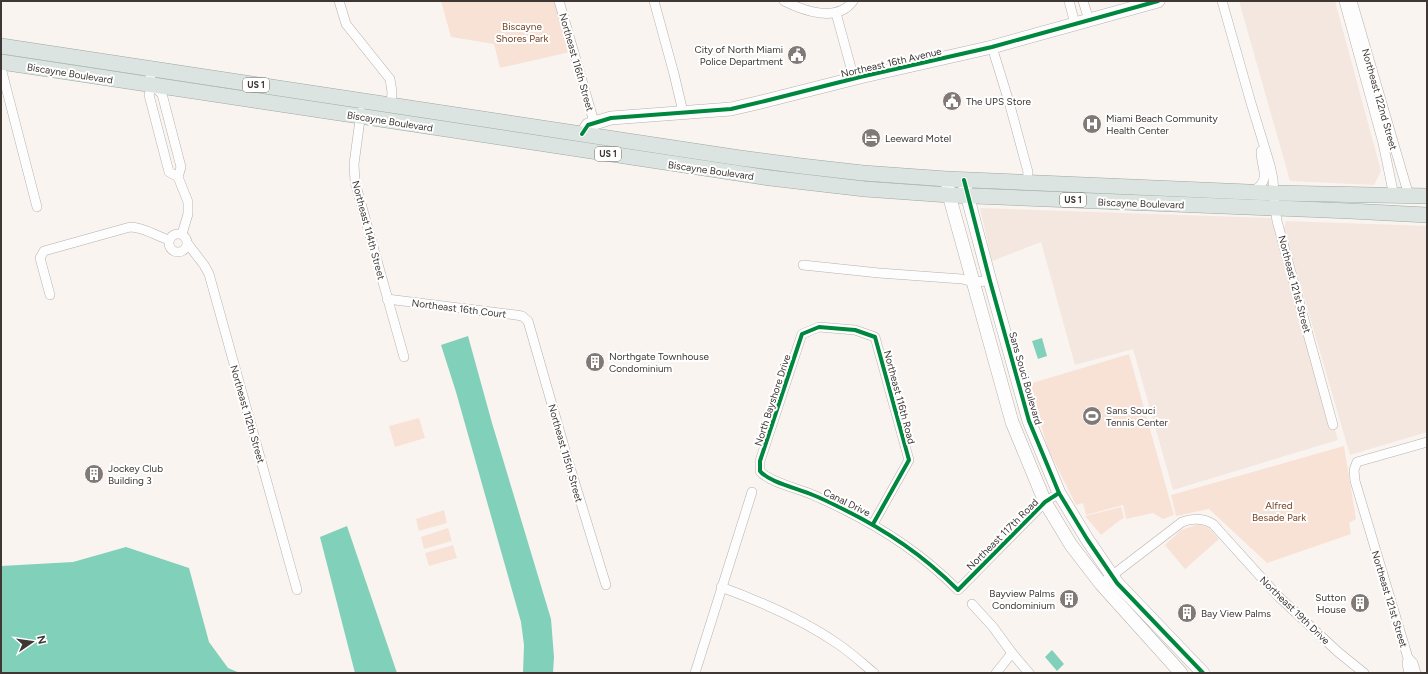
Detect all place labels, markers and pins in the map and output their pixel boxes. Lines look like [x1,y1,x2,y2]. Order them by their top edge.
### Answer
place label: City of North Miami Police Department [695,43,783,68]
public building icon: City of North Miami Police Department [786,44,808,66]
public building icon: The UPS Store [941,90,963,112]
place label: The UPS Store [966,95,1032,108]
place label: Miami Beach Community Health Center [1106,112,1219,137]
hospital icon: Miami Beach Community Health Center [1081,113,1103,135]
hotel icon: Leeward Motel [860,127,882,149]
place label: Leeward Motel [885,132,951,145]
place label: Northgate Townhouse Condominium [609,350,710,375]
building icon: Northgate Townhouse Condominium [584,351,606,373]
place label: Sans Souci Tennis Center [1106,404,1168,429]
sports icon: Sans Souci Tennis Center [1081,405,1103,427]
place label: Jockey Club Building 3 [108,462,163,487]
building icon: Jockey Club Building 3 [83,463,105,485]
place label: Bayview Palms Condominium [989,587,1055,612]
building icon: Bayview Palms Condominium [1058,588,1080,610]
place label: Sutton House [1315,591,1347,616]
building icon: Sutton House [1349,592,1371,614]
building icon: Bay View Palms [1176,602,1198,624]
place label: Bay View Palms [1201,607,1271,620]

